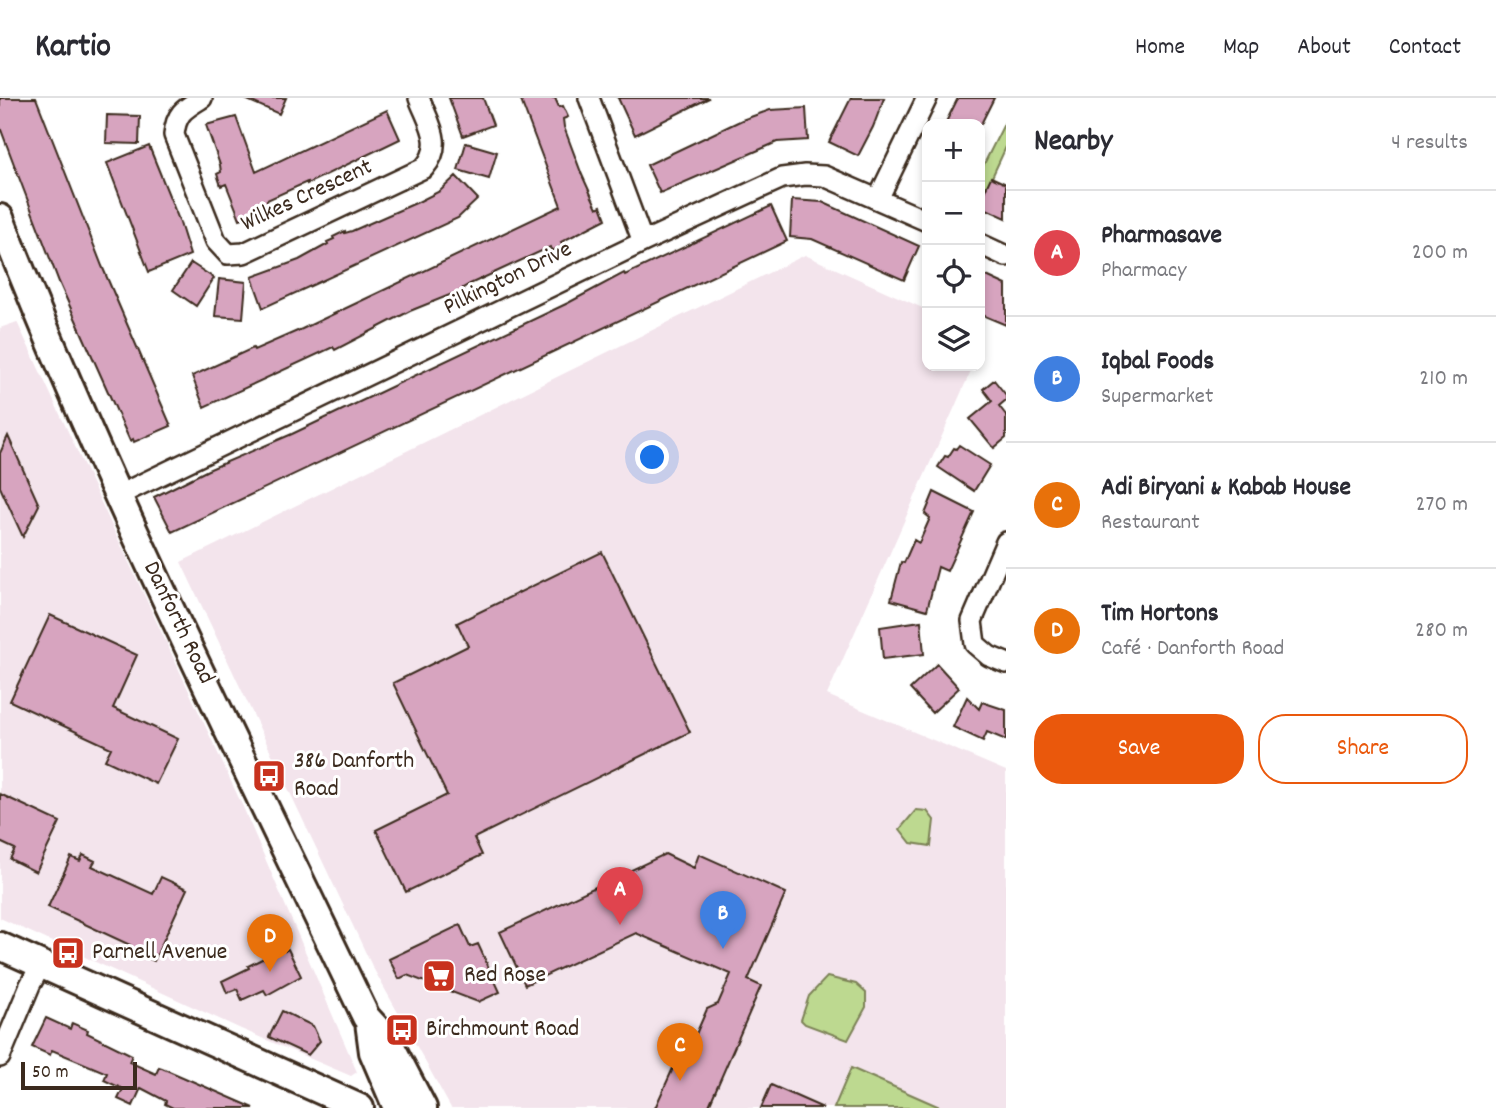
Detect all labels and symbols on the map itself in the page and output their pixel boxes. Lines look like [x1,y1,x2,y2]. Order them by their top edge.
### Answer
street label: Wilkes Crescent [236,151,378,241]
street label: Pilkington Drive [438,233,578,325]
your location [635,440,669,474]
street label: Danforth Road [134,556,222,690]
place label: 386 Danforth Road [294,745,414,807]
bus stop icon: 386 Danforth Road [250,757,288,795]
pin: A [597,867,643,925]
pin: B [700,891,746,949]
pin: D [247,914,293,972]
bus stop icon: Parnell Avenue [49,934,87,972]
place label: Parnell Avenue [92,936,227,970]
supermarket icon: Red Rose [420,957,458,995]
place label: Red Rose [464,959,546,993]
bus stop icon: Birchmount Road [383,1011,421,1049]
place label: Birchmount Road [426,1013,579,1047]
pin: C [657,1023,703,1081]
scale bar [21,1059,136,1091]

